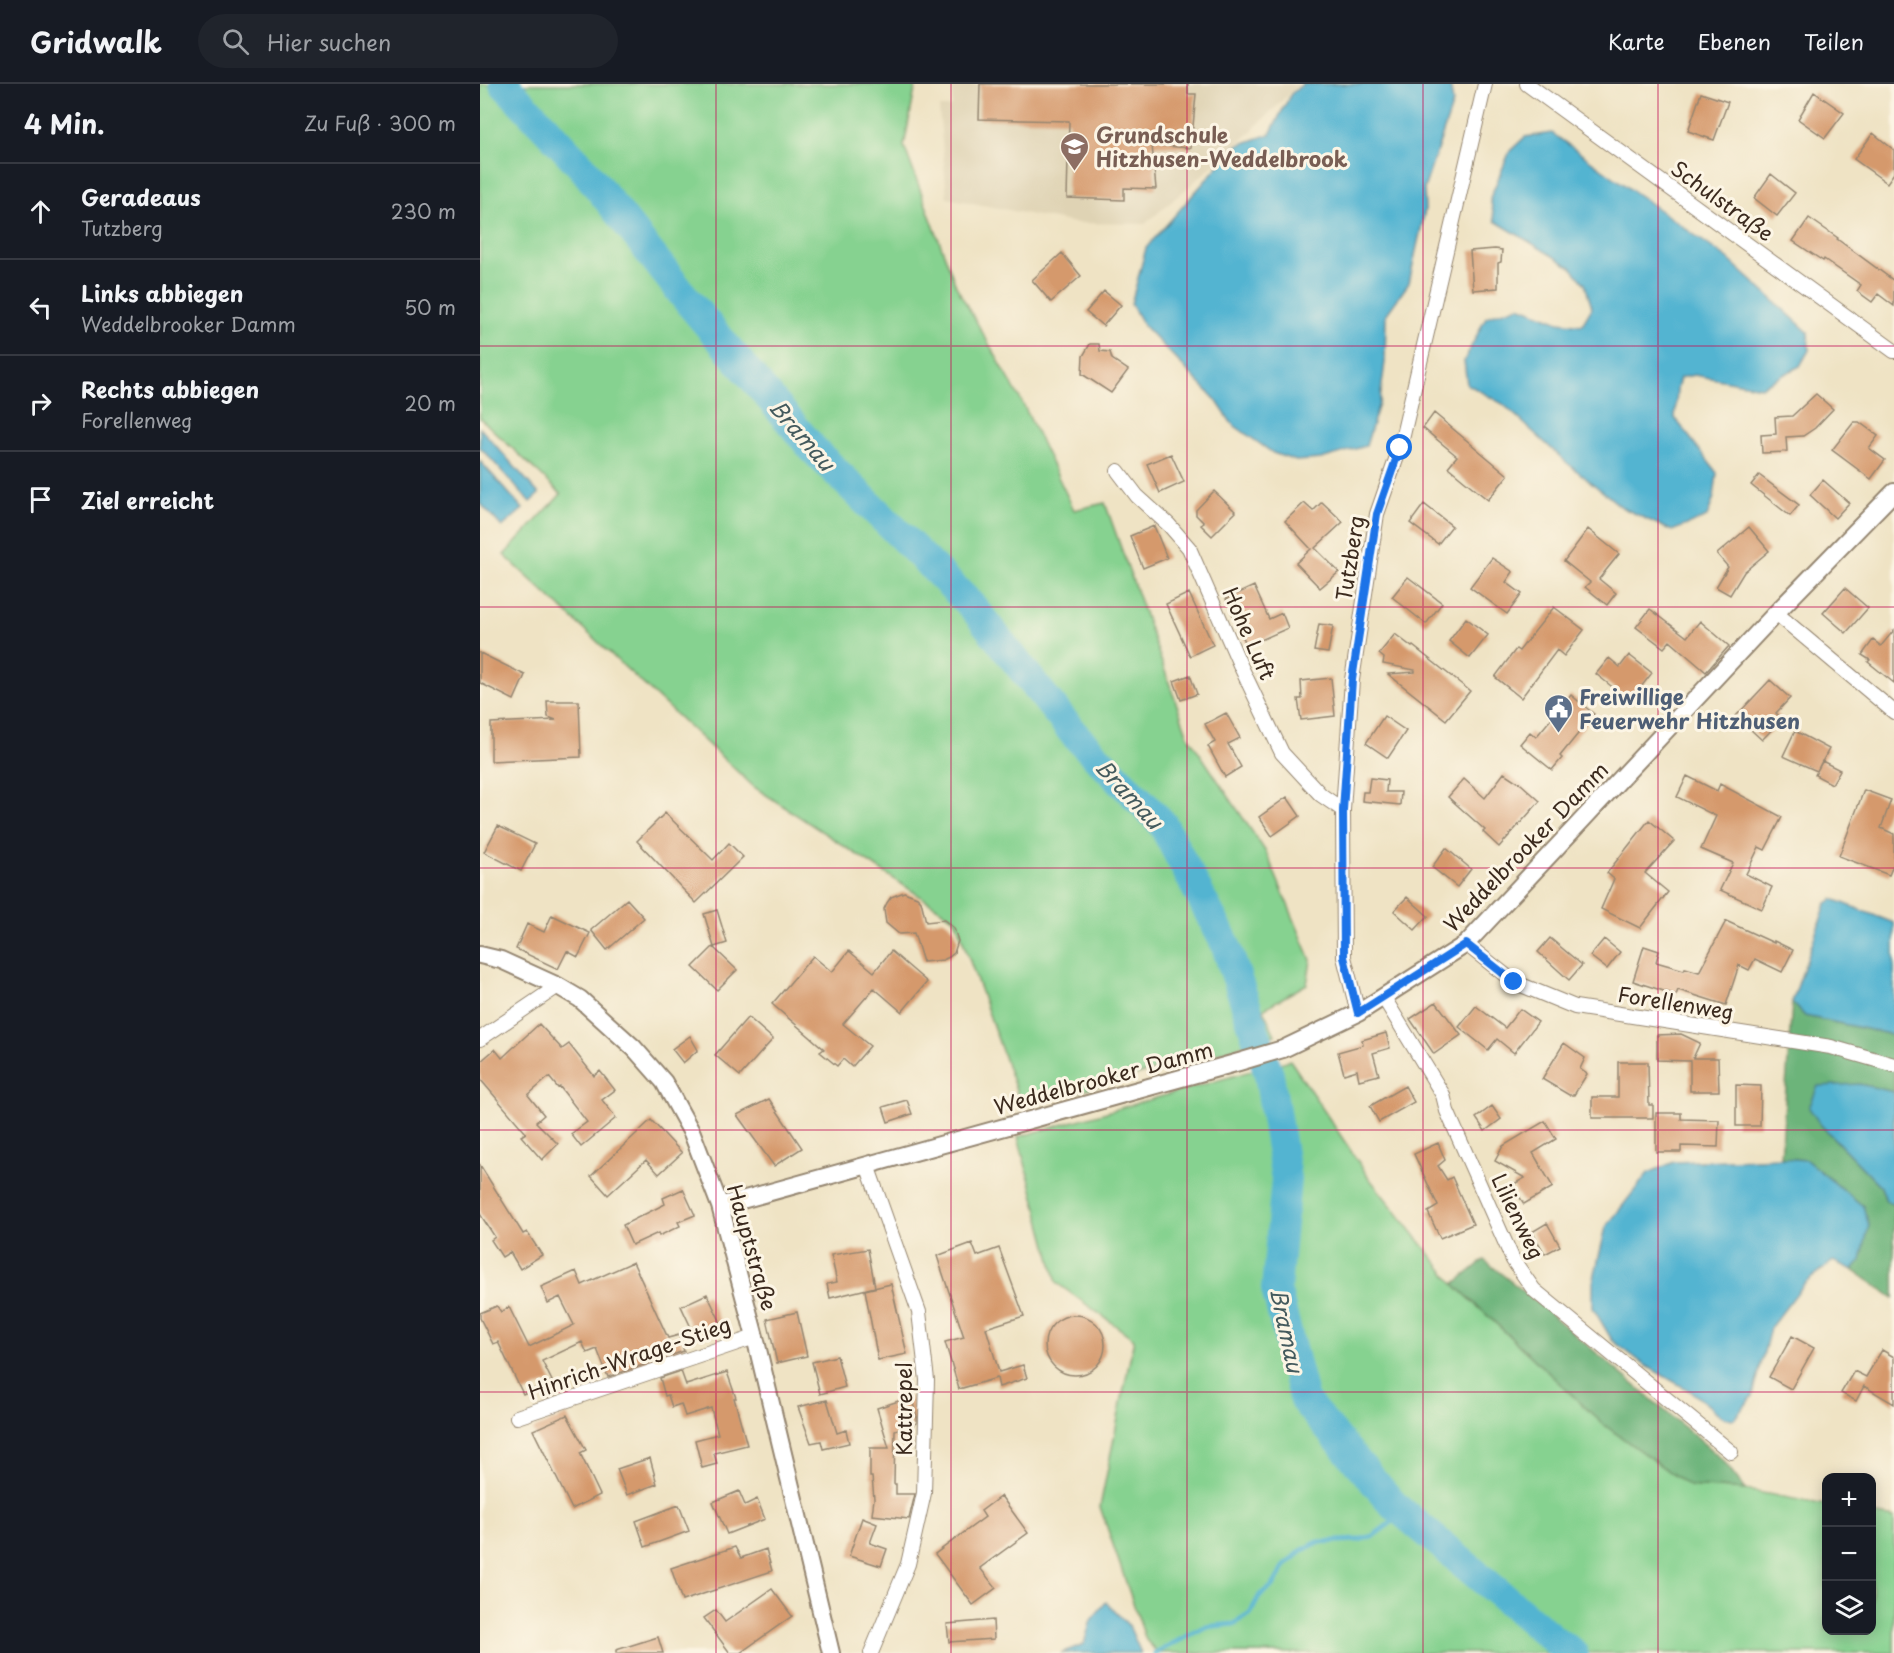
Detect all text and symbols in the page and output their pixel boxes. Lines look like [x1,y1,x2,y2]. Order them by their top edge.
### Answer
search box [198,14,618,68]
text: Gridwalk [30,20,162,63]
icon: search [219,25,252,58]
text: Hier suchen [267,25,391,58]
text: Karte [1608,25,1665,57]
text: Ebenen [1698,25,1771,57]
text: Teilen [1804,25,1864,57]
text: 4 Min. [24,104,104,143]
text: Zu Fuß · 300 m [304,108,456,138]
place label: Grundschule Hitzhusen-Weddelbrook [1096,118,1348,174]
school or university icon: Grundschule Hitzhusen-Weddelbrook [1059,130,1091,172]
street label: Schulstraße [1665,152,1781,248]
text: Geradeaus [81,180,201,213]
icon: ahead [24,195,57,228]
text: 230 m [391,196,456,226]
text: Tutzberg [81,213,163,243]
text: Links abbiegen [81,276,243,309]
icon: left [24,291,57,324]
text: 50 m [404,292,456,322]
text: Weddelbrooker Damm [81,309,296,339]
text: Rechts abbiegen [81,372,259,405]
icon: right [24,387,57,420]
text: 20 m [404,388,456,418]
water label: Bramau [762,391,845,479]
text: Forellenweg [81,405,193,435]
route start [1386,434,1412,460]
icon: arrive [24,483,57,516]
text: Ziel erreicht [81,483,214,516]
street label: Tutzberg [1326,513,1372,603]
street label: Hohe Luft [1215,581,1285,685]
place label: Freiwillige Feuerwehr Hitzhusen [1579,680,1800,736]
public building icon: Freiwillige Feuerwehr Hitzhusen [1542,692,1574,734]
water label: Bramau [1089,750,1173,837]
street label: Weddelbrooker Damm [1435,754,1615,938]
route end [1500,968,1526,994]
street label: Forellenweg [1616,977,1736,1027]
street label: Weddelbrooker Damm [990,1032,1216,1122]
street label: Lilienweg [1484,1168,1554,1264]
street label: Hauptstraße [720,1180,786,1314]
water label: Bramau [1263,1285,1313,1377]
street label: Hinrich-Wrage-Stieg [523,1307,735,1407]
street label: Kattrepel [887,1362,919,1456]
map controls [1822,1473,1876,1635]
button: + [1822,1473,1876,1527]
button: − [1822,1527,1876,1581]
button: layers [1822,1581,1876,1635]

